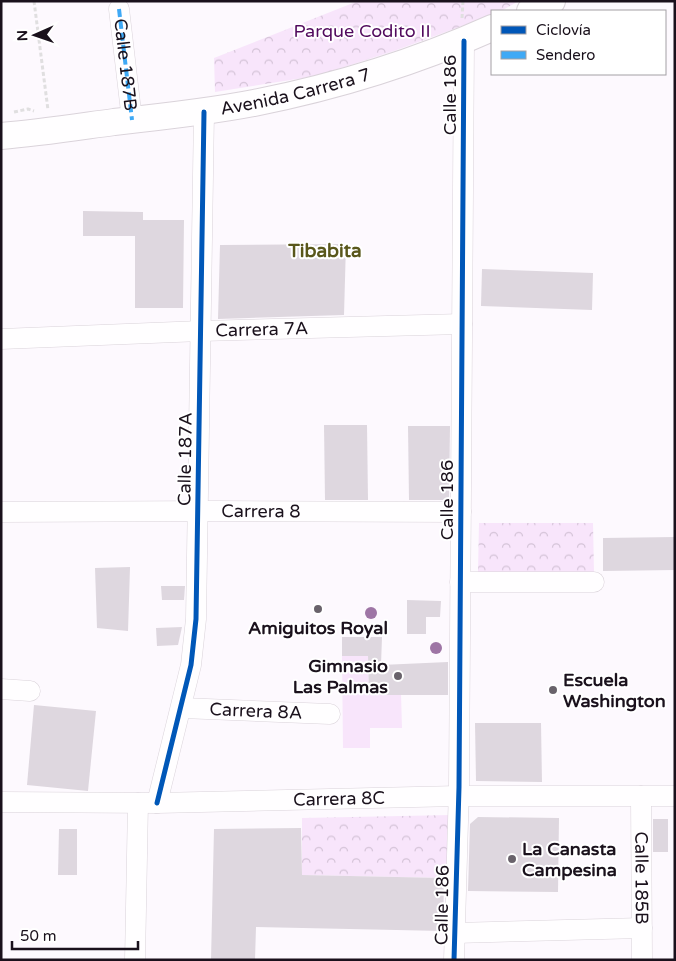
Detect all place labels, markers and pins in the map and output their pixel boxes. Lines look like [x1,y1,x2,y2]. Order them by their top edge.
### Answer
marker: Amiguitos Royal [312,603,324,615]
place label: Amiguitos Royal [248,617,388,639]
place label: Gimnasio Las Palmas [293,655,388,698]
place label: Escuela Washington [563,669,666,712]
marker: Gimnasio Las Palmas [392,670,404,682]
marker: Escuela Washington [547,684,559,696]
place label: La Canasta Campesina [522,838,617,881]
marker: La Canasta Campesina [506,853,518,865]

